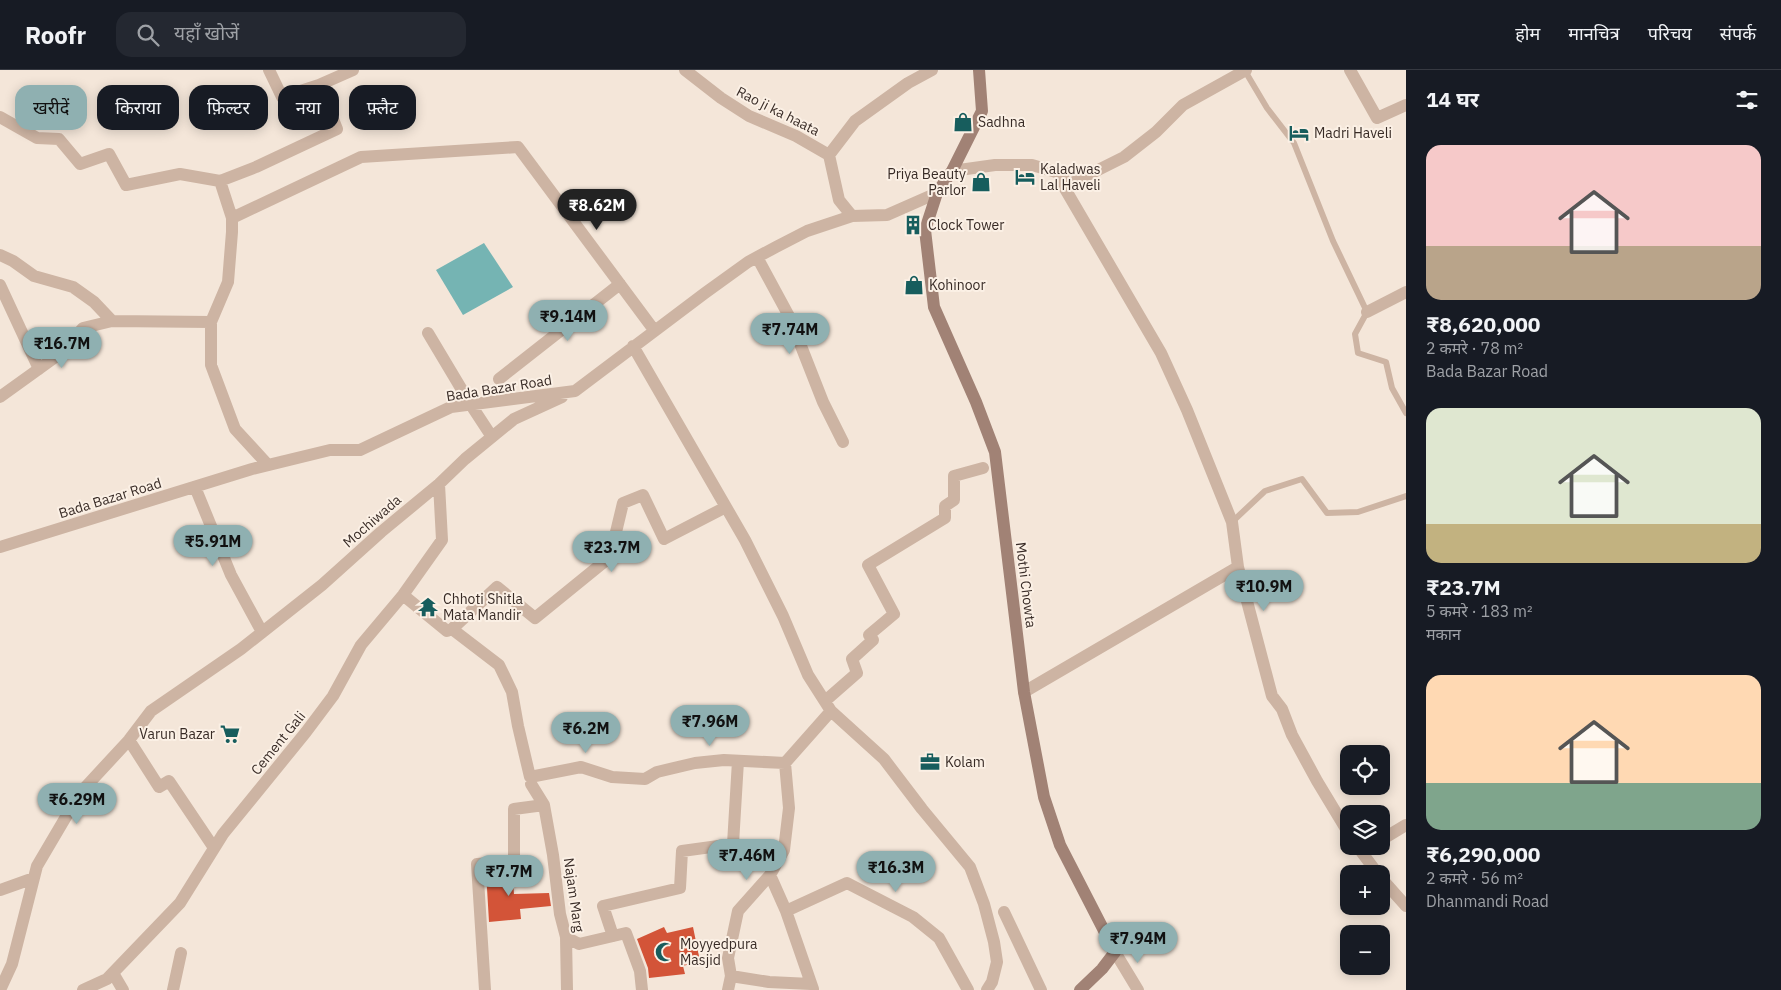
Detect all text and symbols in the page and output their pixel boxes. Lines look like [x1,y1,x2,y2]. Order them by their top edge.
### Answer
search box [116,12,466,57]
text: Roofr [25,19,86,51]
icon: search [134,21,162,49]
text: यहाँ खोजें [174,21,239,45]
text: होम [1515,22,1540,45]
text: मानचित्र [1568,22,1620,45]
text: परिचय [1648,22,1692,45]
text: संपर्क [1720,22,1756,45]
street label: Rao ji ka haata [733,82,823,140]
chip: खरीदें [15,85,87,130]
chip: किराया [97,85,179,130]
chip: फ़िल्टर [189,85,268,130]
chip: नया [278,85,339,130]
chip: फ़्लैट [349,85,416,130]
text: 14 घर [1426,85,1479,113]
icon: filters [1733,86,1761,114]
shop icon: Sadhna [952,111,974,133]
place label: Sadhna [978,113,1026,131]
hotel icon: Madri Haveli [1288,122,1310,144]
place label: Madri Haveli [1314,124,1392,142]
place label: Kaladwas Lal Haveli [1040,160,1101,194]
place label: Priya Beauty Parlor [887,165,966,199]
hotel icon: Kaladwas Lal Haveli [1014,166,1036,188]
shop icon: Priya Beauty Parlor [970,171,992,193]
icon: home [1549,177,1639,267]
pin: ₹8.62M [556,189,638,231]
text: ₹8.62M [569,195,625,215]
building icon: Clock Tower [902,214,924,236]
place label: Clock Tower [928,216,1004,234]
shop icon: Kohinoor [903,274,925,296]
place label: Kohinoor [929,276,986,294]
pin: ₹9.14M [527,300,609,342]
text: ₹9.14M [540,306,596,326]
text: ₹8,620,000 [1426,310,1540,338]
pin: ₹7.74M [749,312,831,355]
text: ₹7.74M [762,319,818,339]
pin: ₹16.7M [21,326,103,369]
text: ₹16.7M [34,333,90,353]
text: 2 कमरे · 78 m² [1426,338,1523,358]
text: Bada Bazar Road [1426,361,1548,381]
street label: Bada Bazar Road [445,371,553,405]
icon: home [1549,441,1639,531]
street label: Bada Bazar Road [56,474,164,522]
street label: Mochiwada [339,490,405,551]
pin: ₹5.91M [172,524,254,567]
pin: ₹23.7M [571,530,653,573]
text: ₹5.91M [185,531,241,551]
text: ₹23.7M [584,537,640,557]
street label: Mothi Chowta [1012,541,1040,630]
pin: ₹10.9M [1223,570,1305,612]
text: ₹23.7M [1426,573,1501,601]
text: ₹10.9M [1236,576,1292,596]
place label: Chhoti Shitla Mata Mandir [443,590,523,624]
temple icon: Chhoti Shitla Mata Mandir [417,596,439,618]
text: 5 कमरे · 183 m² [1426,601,1533,621]
text: मकान [1426,624,1461,644]
pin: ₹7.96M [669,704,751,747]
street label: Cement Gali [247,707,309,779]
icon: home [1549,707,1639,797]
text: ₹7.96M [682,711,738,731]
pin: ₹6.2M [551,712,621,754]
text: ₹6.2M [562,718,610,738]
supermarket icon: Varun Bazar [219,723,241,745]
place label: Varun Bazar [139,725,215,743]
map controls [1340,745,1390,975]
button: locate [1340,745,1390,795]
office icon: Kolam [919,751,941,773]
place label: Kolam [945,753,985,771]
pin: ₹6.29M [36,782,118,825]
text: ₹6.29M [49,789,105,809]
button: layers [1340,805,1390,855]
pin: ₹7.46M [706,838,788,881]
text: ₹6,290,000 [1426,840,1540,868]
text: ₹7.46M [719,845,775,865]
pin: ₹16.3M [855,850,937,893]
pin: ₹7.7M [474,854,544,897]
street label: Najam Marg [560,857,588,934]
text: ₹16.3M [868,857,924,877]
text: ₹7.7M [485,861,533,881]
button: + [1340,865,1390,915]
text: 2 कमरे · 56 m² [1426,868,1523,888]
text: Dhanmandi Road [1426,891,1549,911]
pin: ₹7.94M [1097,922,1179,964]
button: − [1340,925,1390,975]
text: ₹7.94M [1110,928,1166,948]
place label: Moyyedpura Masjid [680,935,758,969]
mosque icon: Moyyedpura Masjid [654,941,676,963]

